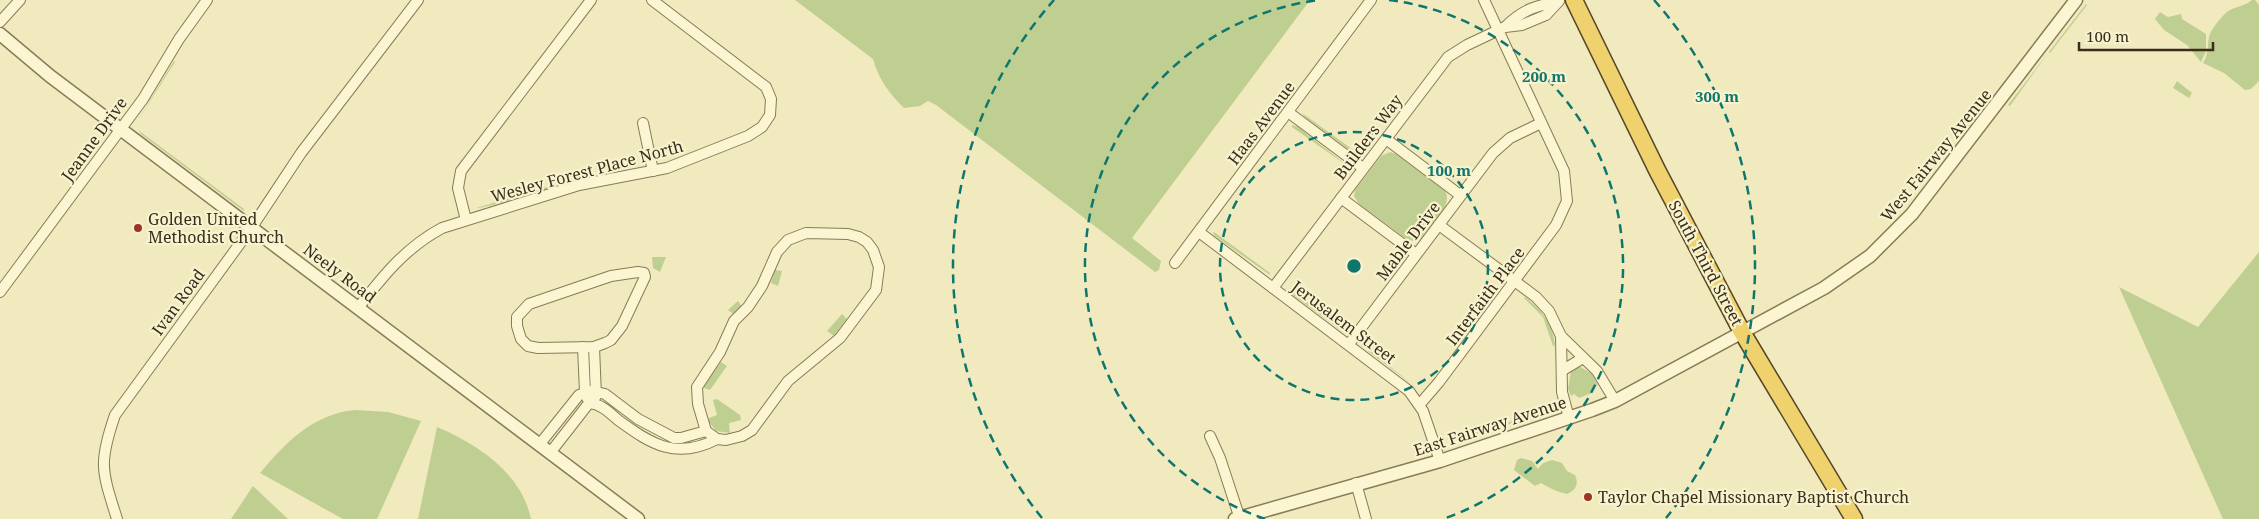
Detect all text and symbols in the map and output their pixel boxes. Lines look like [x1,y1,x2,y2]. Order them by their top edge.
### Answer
scale bar [2079,20,2213,52]
text: 100 m [2086,26,2129,46]
text: 200 m [1522,66,1566,86]
street label: Haas Avenue [1222,77,1300,169]
street label: West Fairway Avenue [1876,84,1996,226]
text: 300 m [1695,86,1739,106]
street label: Builders Way [1329,89,1408,184]
street label: Jeanne Drive [55,93,132,186]
street label: Wesley Forest Place North [488,135,686,207]
text: 100 m [1427,160,1471,180]
street label: South Third Street [1664,196,1749,330]
street label: Mable Drive [1371,197,1445,285]
place label: Golden United Methodist Church [148,208,284,248]
marker: Golden United Methodist Church [132,222,144,234]
street label: Neely Road [299,238,381,308]
street label: Interfaith Place [1441,242,1529,350]
centre of rings [1345,257,1363,275]
street label: Ivan Road [146,264,210,340]
street label: Jerusalem Street [1286,275,1401,369]
street label: East Fairway Avenue [1411,391,1569,461]
place label: Taylor Chapel Missionary Baptist Church [1598,486,1909,508]
marker: Taylor Chapel Missionary Baptist Church [1582,491,1594,503]

